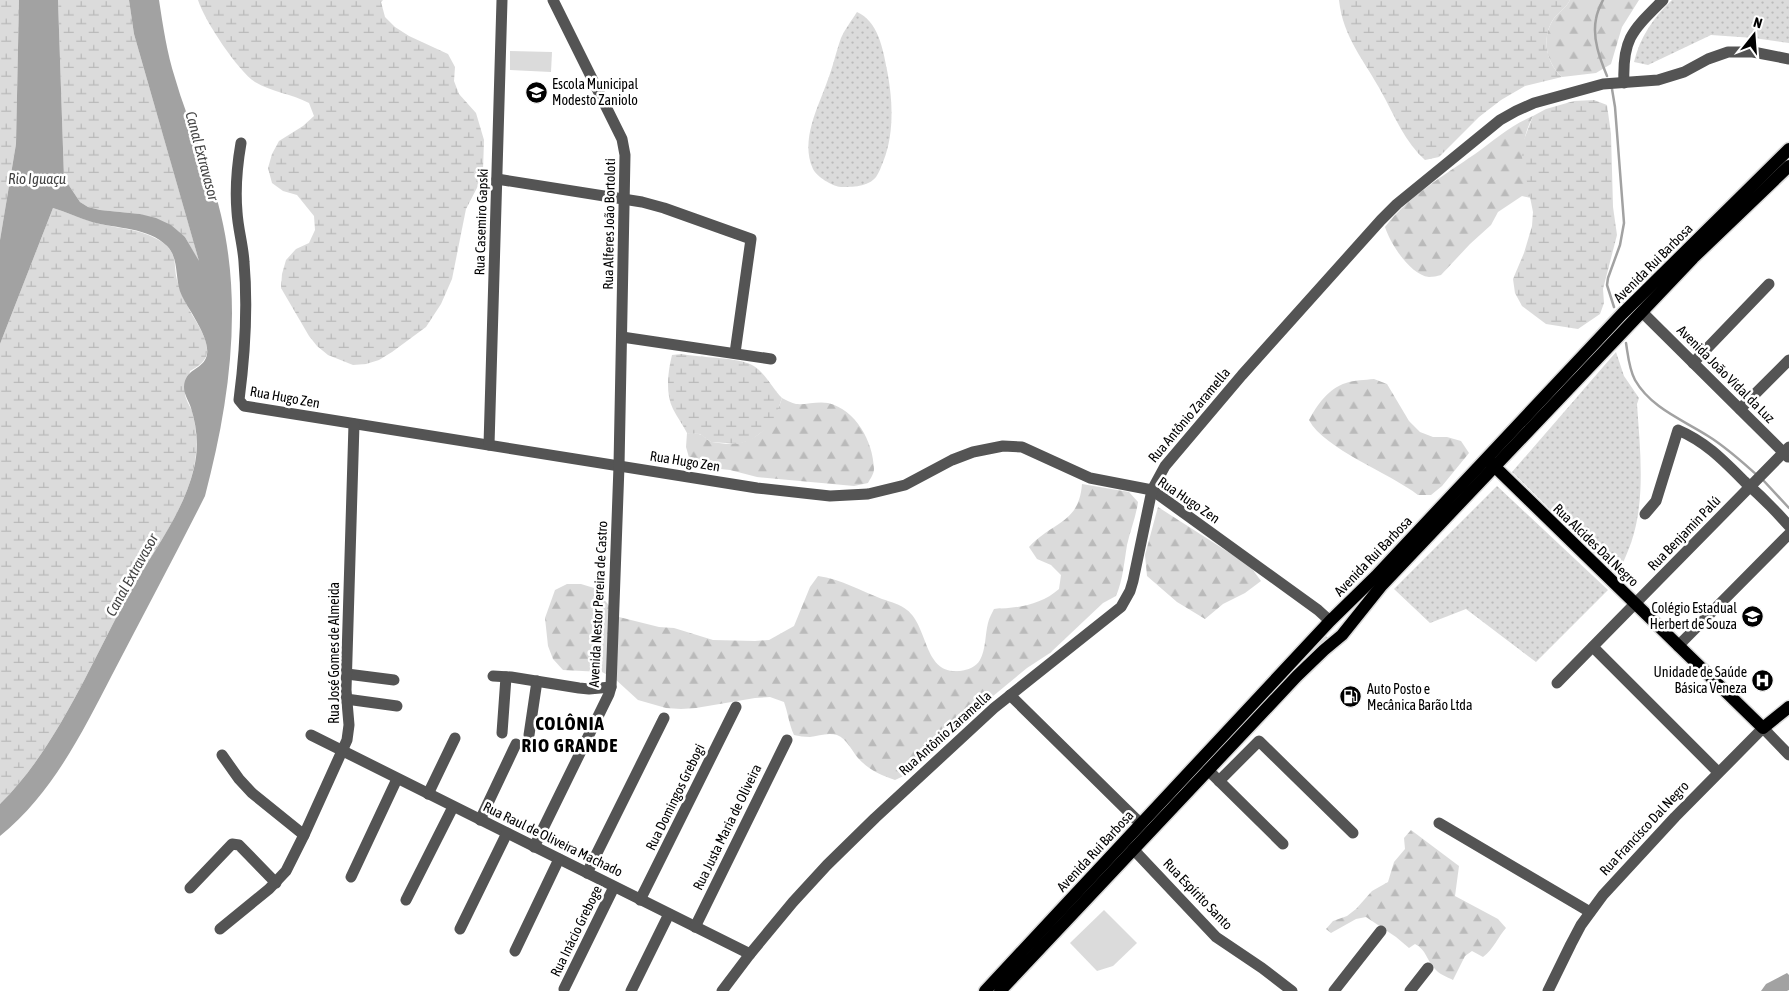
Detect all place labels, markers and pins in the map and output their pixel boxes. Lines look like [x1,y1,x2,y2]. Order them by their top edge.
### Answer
place label: Escola Municipal Modesto Zaniolo [552,76,639,108]
school or university icon: Escola Municipal Modesto Zaniolo [524,80,548,104]
place label: Colégio Estadual Herbert de Souza [1650,600,1737,632]
school or university icon: Colégio Estadual Herbert de Souza [1741,604,1765,628]
place label: Unidade de Saúde Básica Veneza [1654,664,1747,696]
hospital icon: Unidade de Saúde Básica Veneza [1751,668,1775,692]
place label: Auto Posto e Mecânica Barão Ltda [1367,681,1472,713]
fuel station icon: Auto Posto e Mecânica Barão Ltda [1339,685,1363,709]

